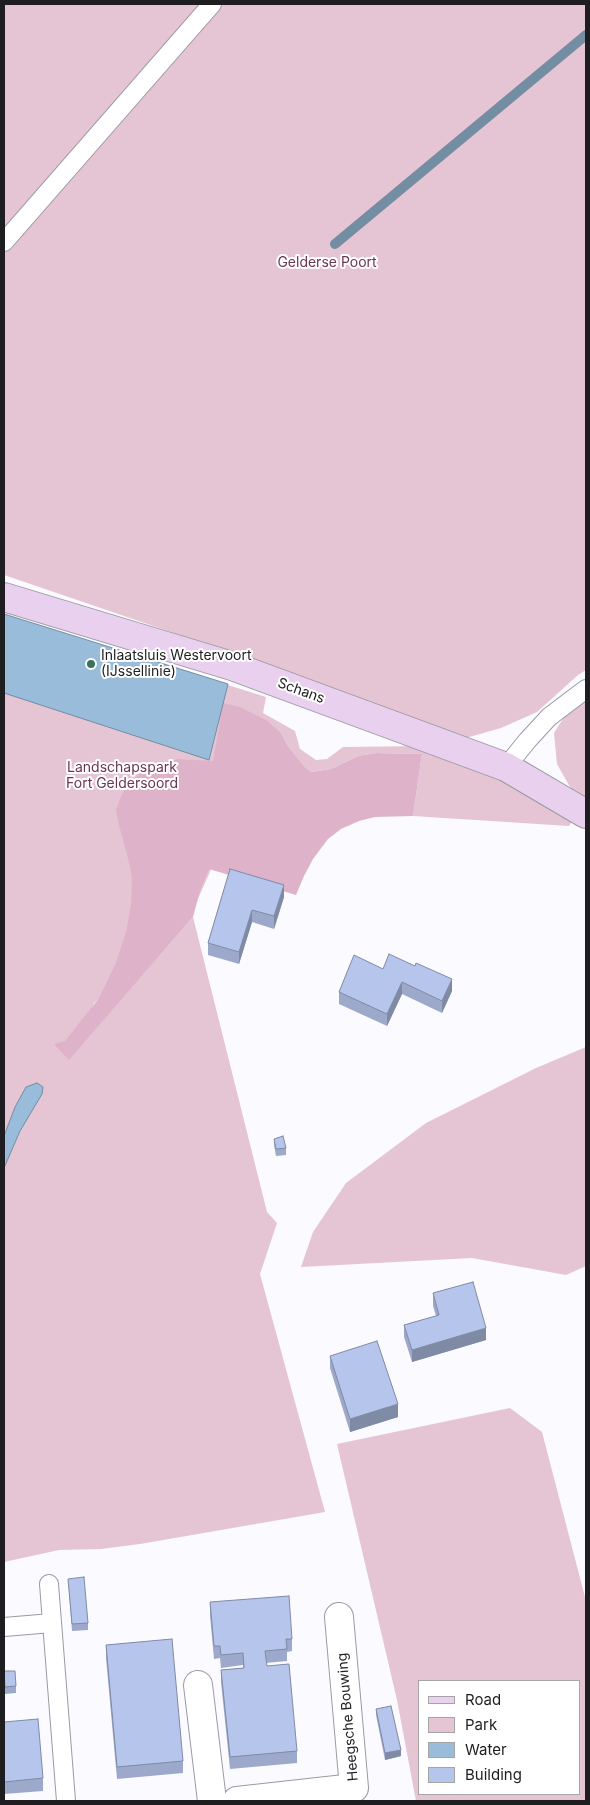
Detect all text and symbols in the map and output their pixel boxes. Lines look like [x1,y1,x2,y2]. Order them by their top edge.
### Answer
park label: Gelderse Poort [277,255,377,271]
place label: Inlaatsluis Westervoort (IJssellinie) [101,648,252,680]
marker: Inlaatsluis Westervoort (IJssellinie) [85,658,97,670]
street label: Schans [275,675,327,707]
park label: Landschapspark Fort Geldersoord [66,760,178,792]
street label: Heegsche Bouwing [334,1652,362,1782]
legend [418,1680,580,1795]
text: Road [465,1690,501,1709]
text: Park [465,1715,497,1734]
text: Water [465,1740,507,1759]
text: Building [465,1765,522,1784]

